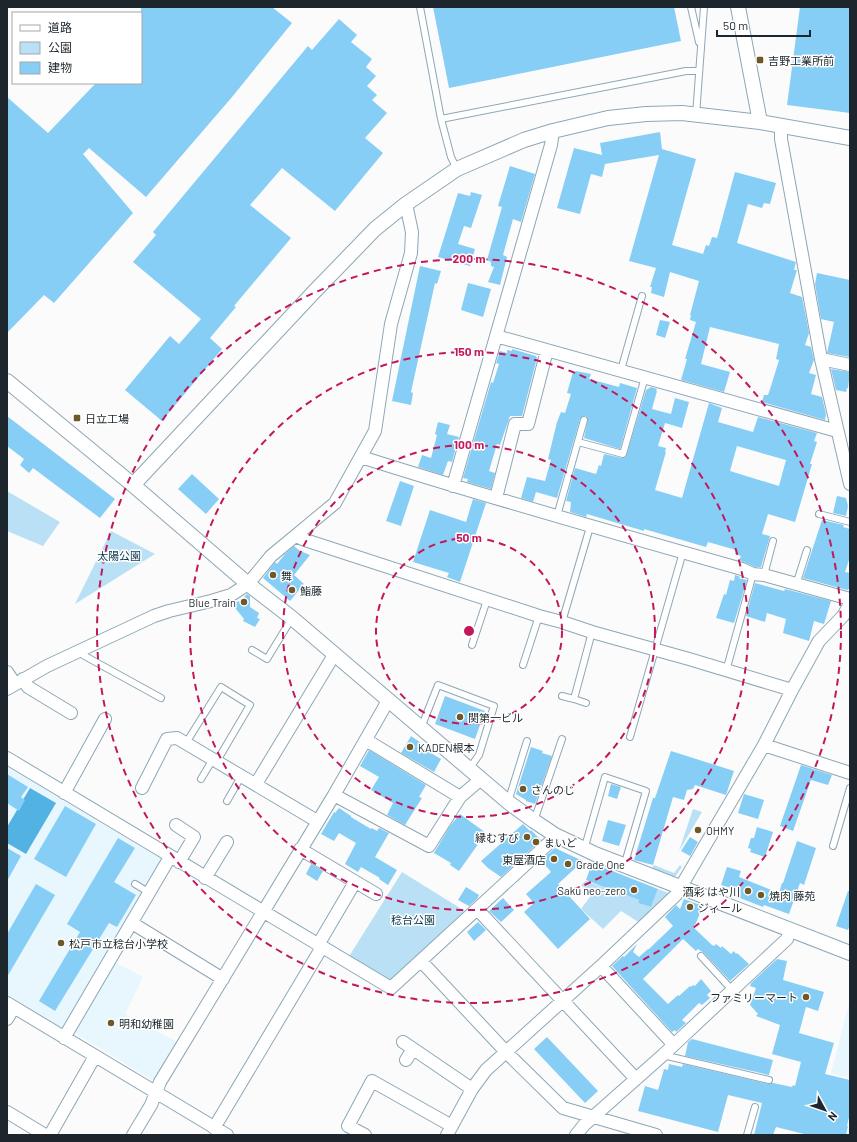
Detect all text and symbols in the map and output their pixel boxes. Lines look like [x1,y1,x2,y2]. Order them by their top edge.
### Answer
legend [12,12,142,84]
scale bar [717,12,810,38]
text: 50 m [723,18,748,32]
text: 道路 [48,20,72,34]
text: 公園 [48,40,72,54]
place label: 吉野工業所前 [768,54,834,67]
marker: 吉野工業所前 [755,55,765,65]
text: 建物 [48,60,72,74]
text: 200 m [453,251,485,265]
text: 150 m [454,344,484,358]
place label: 日立工場 [85,412,129,425]
marker: 日立工場 [72,413,82,423]
text: 100 m [454,437,484,451]
text: 50 m [456,530,482,544]
park label: 太陽公園 [97,549,141,562]
place label: 舞 [281,569,292,582]
marker: 舞 [268,570,278,580]
place label: 鮨藤 [300,584,322,597]
marker: 鮨藤 [287,585,297,595]
place label: Blue Train [189,596,236,609]
marker: Blue Train [239,597,249,607]
centre of rings [462,624,476,638]
place label: 関第一ビル [468,711,523,724]
marker: 関第一ビル [455,712,465,722]
place label: KADEN根本 [418,741,475,754]
marker: KADEN根本 [405,742,415,752]
place label: さんのじ [531,783,575,796]
marker: さんのじ [518,784,528,794]
place label: OHMY [706,824,734,837]
marker: OHMY [693,825,703,835]
place label: 縁むすび [475,831,519,844]
marker: 縁むすび [522,832,532,842]
place label: まいど [544,836,577,849]
marker: まいど [531,837,541,847]
place label: 東屋酒店 [502,853,546,866]
marker: 東屋酒店 [549,854,559,864]
place label: Grade One [576,858,625,871]
marker: Grade One [563,859,573,869]
place label: Saku neo-zero [558,884,626,897]
marker: Saku neo-zero [629,885,639,895]
place label: 酒彩 はや川 [683,885,740,898]
marker: 酒彩 はや川 [743,886,753,896]
place label: 焼肉 藤苑 [769,889,815,902]
marker: 焼肉 藤苑 [756,890,766,900]
place label: ジィール [698,901,742,914]
marker: ジィール [685,902,695,912]
park label: 稔台公園 [391,913,435,926]
place label: 松戸市立稔台小学校 [69,937,168,950]
marker: 松戸市立稔台小学校 [56,938,66,948]
place label: ファミリーマート [710,991,798,1004]
marker: ファミリーマート [801,992,811,1002]
place label: 明和幼稚園 [119,1017,174,1030]
marker: 明和幼稚園 [106,1018,116,1028]
north arrow [805,1090,845,1130]
text: N [826,1110,840,1124]

